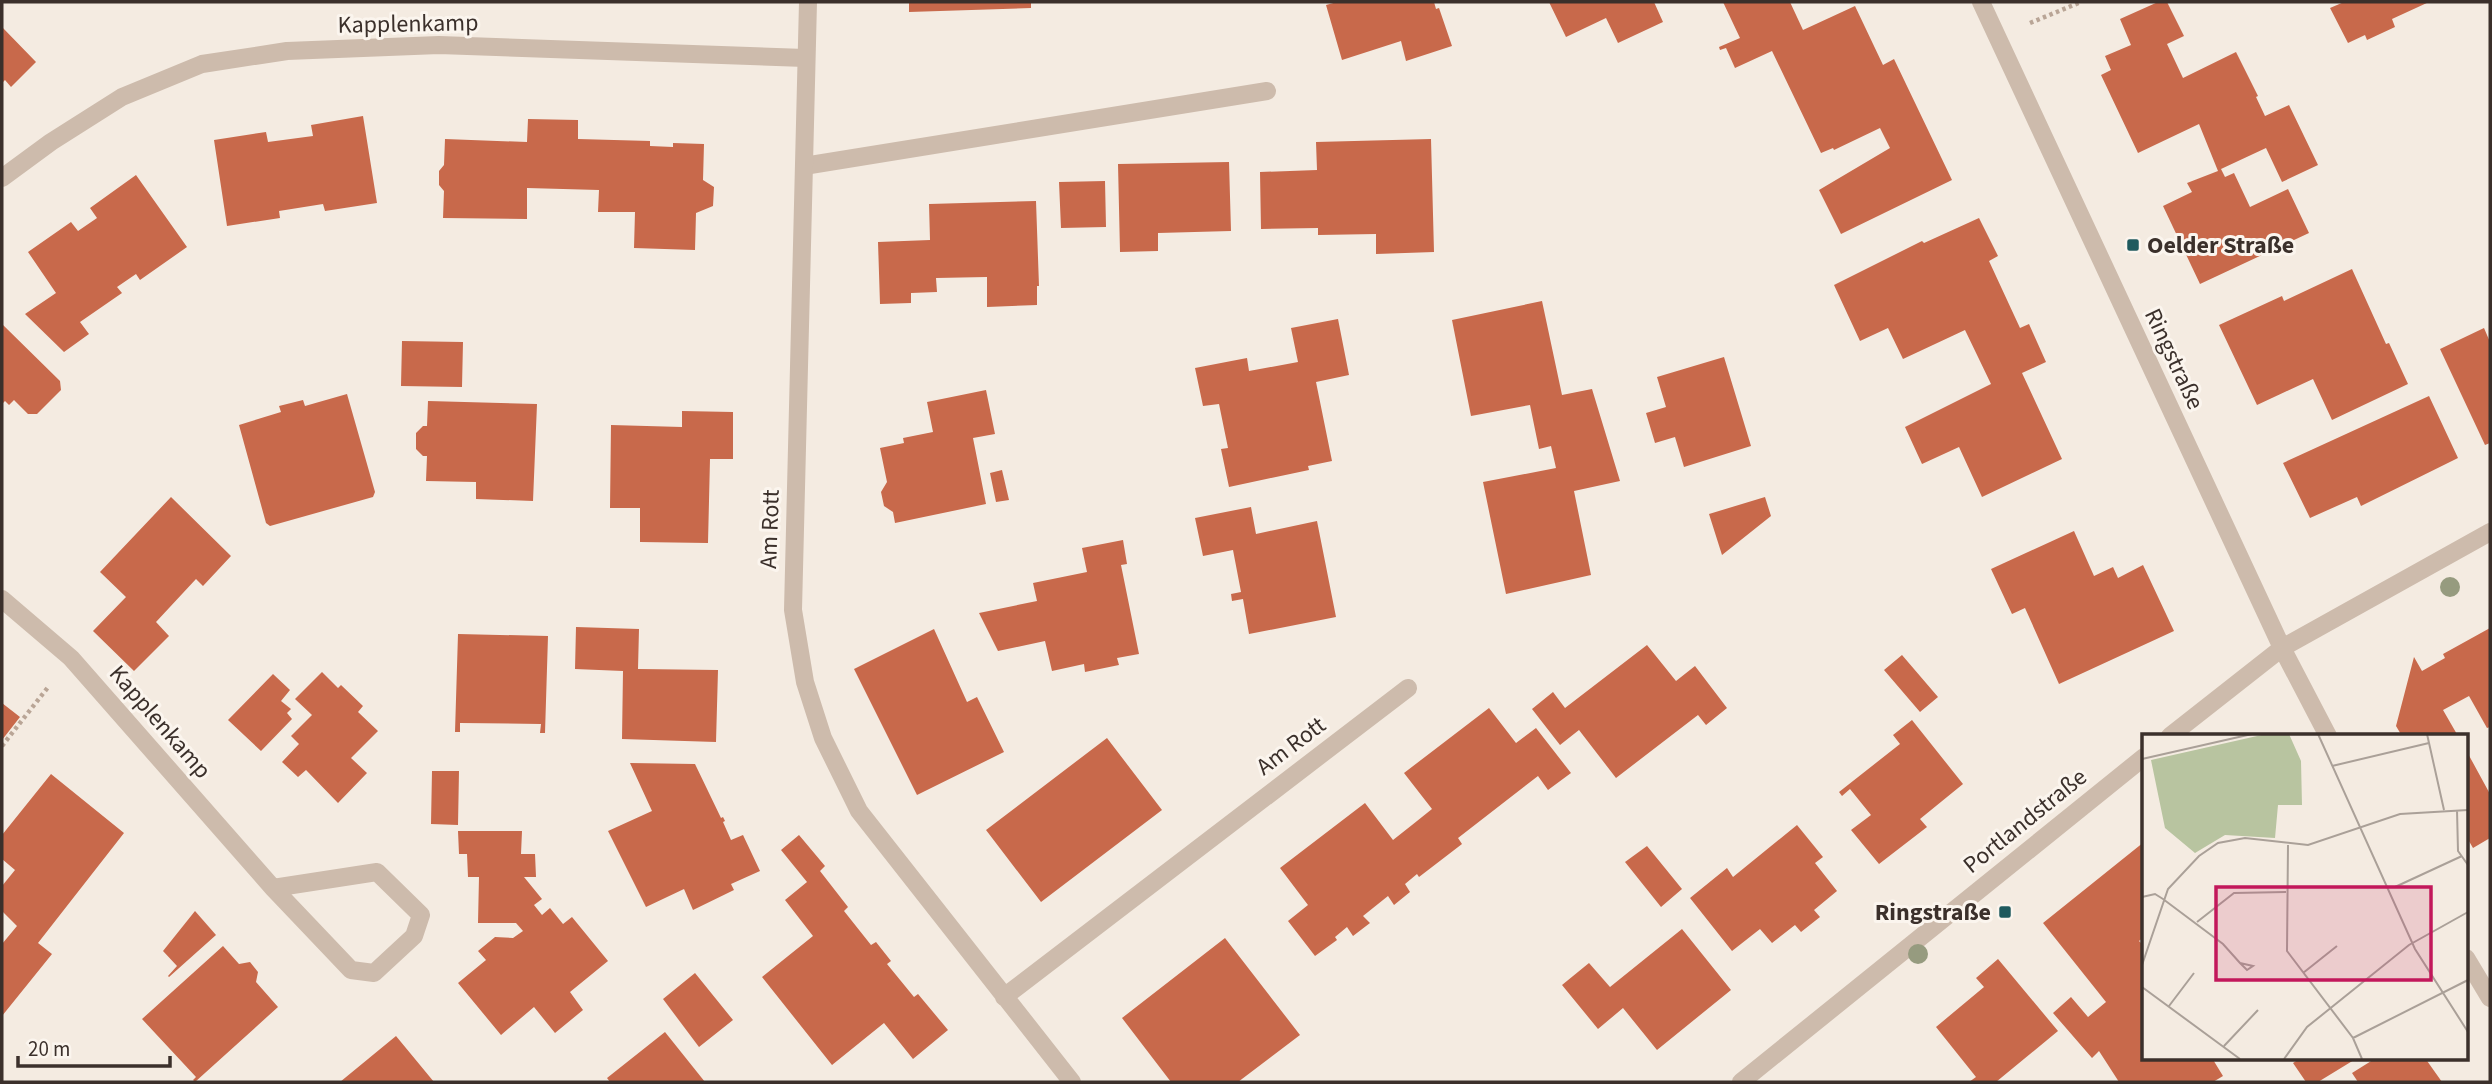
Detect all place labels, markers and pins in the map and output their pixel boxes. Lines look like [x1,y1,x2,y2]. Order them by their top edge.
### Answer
place label: Oelder Straße [2147,228,2294,263]
marker: Oelder Straße [2125,237,2141,253]
place label: Ringstraße [1875,895,1991,930]
marker: Ringstraße [1997,904,2013,920]

